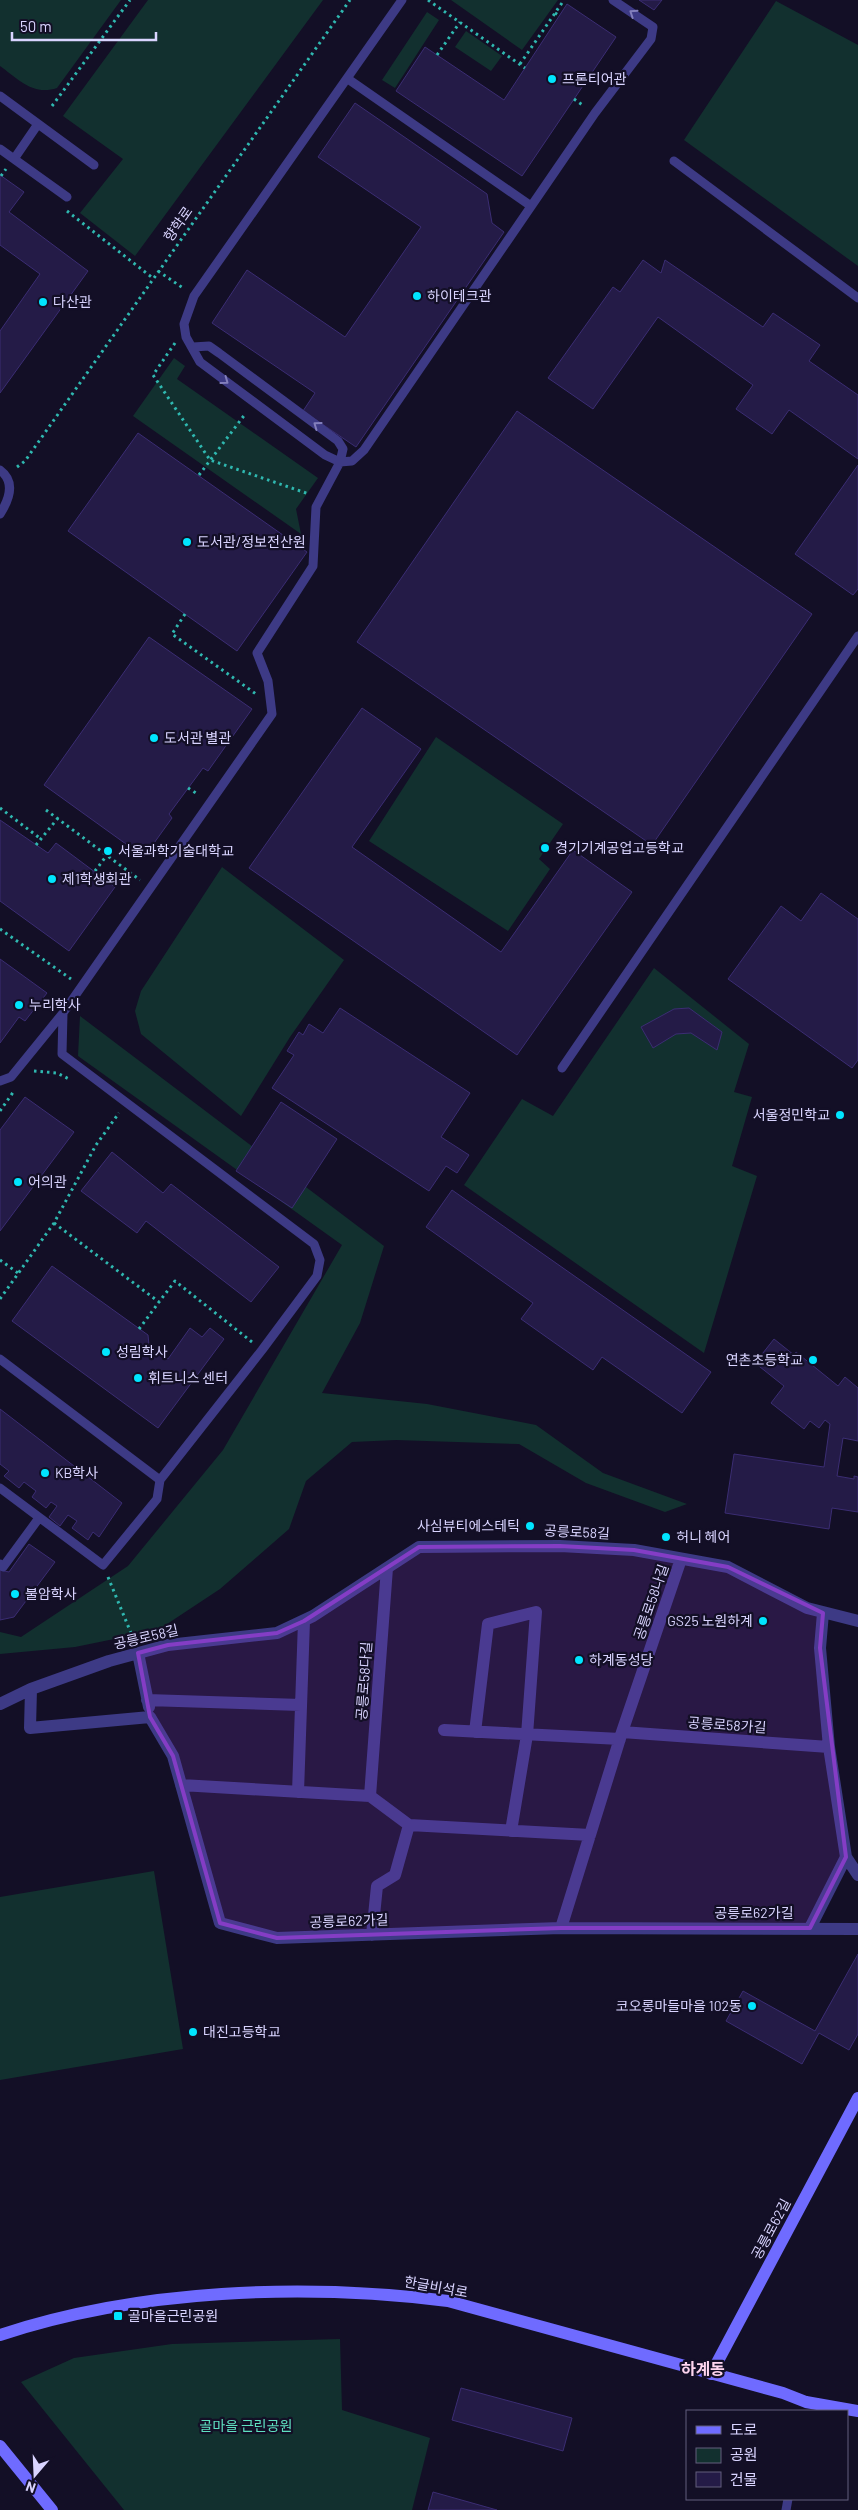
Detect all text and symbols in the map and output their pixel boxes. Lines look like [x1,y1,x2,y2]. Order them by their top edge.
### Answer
scale bar [12,10,156,42]
one-way arrow [629,10,639,19]
text: 50 m [20,17,52,35]
place label: 프론티어관 [562,70,627,87]
marker: 프론티어관 [546,73,558,85]
street label: 향학로 [160,203,196,244]
place label: 하이테크관 [427,287,492,304]
marker: 하이테크관 [411,290,423,302]
place label: 다산관 [53,293,92,310]
marker: 다산관 [37,296,49,308]
one-way arrow [219,375,229,384]
one-way arrow [314,423,323,431]
place label: 도서관/정보전산원 [197,533,306,550]
marker: 도서관/정보전산원 [181,536,193,548]
place label: 도서관 별관 [164,729,231,746]
marker: 도서관 별관 [148,732,160,744]
place label: 경기기계공업고등학교 [555,839,684,856]
place label: 서울과학기술대학교 [118,842,234,859]
marker: 경기기계공업고등학교 [539,842,551,854]
marker: 서울과학기술대학교 [102,845,114,857]
place label: 제1학생회관 [62,870,131,887]
marker: 제1학생회관 [46,873,58,885]
place label: 누리학사 [29,996,81,1013]
marker: 누리학사 [13,999,25,1011]
place label: 서울정민학교 [753,1106,830,1123]
marker: 서울정민학교 [834,1109,846,1121]
place label: 어의관 [28,1173,67,1190]
marker: 어의관 [12,1176,24,1188]
place label: 성림학사 [116,1343,168,1360]
marker: 성림학사 [100,1346,112,1358]
place label: 연촌초등학교 [726,1351,803,1368]
marker: 연촌초등학교 [807,1354,819,1366]
place label: 휘트니스 센터 [148,1369,228,1386]
marker: 휘트니스 센터 [132,1372,144,1384]
place label: KB학사 [55,1464,98,1481]
marker: KB학사 [39,1467,51,1479]
place label: 사심뷰티에스테틱 [417,1517,520,1534]
marker: 사심뷰티에스테틱 [524,1520,536,1532]
street label: 공릉로58길 [544,1521,610,1542]
place label: 허니 헤어 [676,1528,730,1545]
marker: 허니 헤어 [660,1531,672,1543]
street label: 공릉로58나길 [630,1562,671,1642]
place label: 불암학사 [25,1585,77,1602]
marker: 불암학사 [9,1588,21,1600]
place label: GS25 노원하계 [667,1612,753,1629]
marker: GS25 노원하계 [757,1615,769,1627]
street label: 공릉로58길 [112,1621,180,1652]
street label: 공릉로58다길 [352,1641,375,1721]
place label: 하계동성당 [589,1651,654,1668]
marker: 하계동성당 [573,1654,585,1666]
street label: 공릉로58가길 [687,1713,767,1736]
street label: 공릉로62가길 [714,1904,794,1921]
street label: 공릉로62가길 [309,1911,389,1930]
place label: 코오롱마들마을 102동 [616,1997,742,2014]
marker: 코오롱마들마을 102동 [746,2000,758,2012]
place label: 대진고등학교 [203,2023,280,2040]
marker: 대진고등학교 [187,2026,199,2038]
street label: 공릉로62길 [748,2196,794,2262]
street label: 한글비석로 [403,2273,469,2300]
place label: 골마을근린공원 [128,2307,218,2324]
marker: 골마을근린공원 [112,2310,124,2322]
district label: 하계동 [681,2359,725,2378]
legend [686,2410,848,2500]
park label: 골마을 근린공원 [200,2417,292,2434]
text: 도로 [730,2420,758,2438]
text: 공원 [730,2445,758,2463]
north arrow [10,2450,60,2500]
text: 건물 [730,2470,758,2488]
text: N [23,2478,38,2497]

